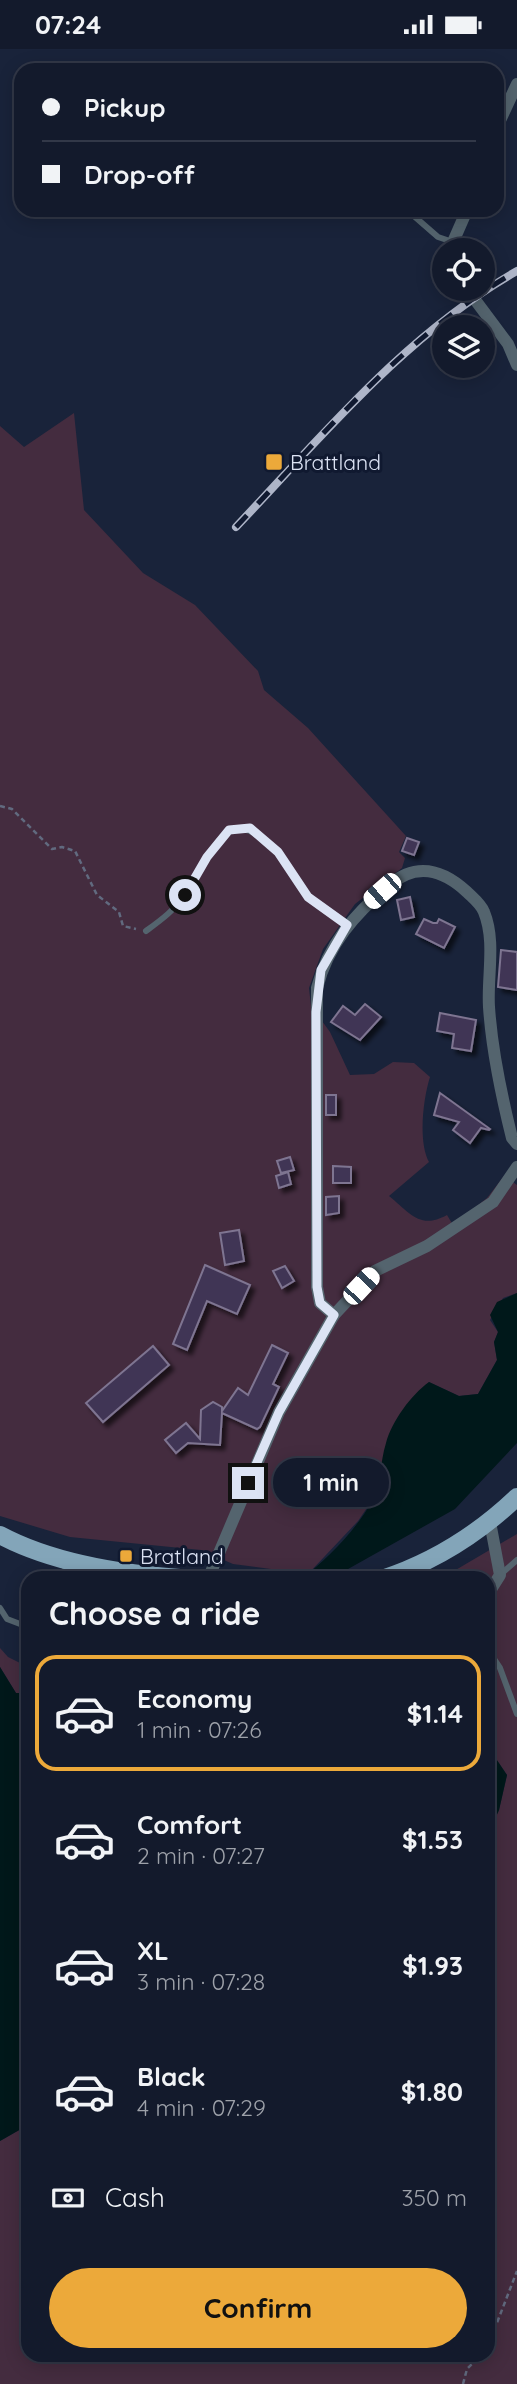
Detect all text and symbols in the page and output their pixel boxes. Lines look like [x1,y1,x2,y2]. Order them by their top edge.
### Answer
text: 07:24 [35,8,101,41]
text: Pickup [84,91,166,124]
text: Drop-off [84,158,195,191]
map controls [432,238,495,378]
button: locate [432,238,495,301]
button: layers [432,315,495,378]
place label: Brattland [290,449,381,475]
marker: Brattland [264,452,284,472]
car [360,869,405,913]
route start [169,879,201,911]
car [339,1263,384,1309]
callout: 1 min [272,1459,388,1507]
route end [232,1467,264,1499]
text: 1 min [303,1468,359,1497]
place label: Bratland [140,1543,224,1569]
marker: Bratland [118,1548,134,1564]
text: Choose a ride [49,1593,261,1633]
icon: car [53,1682,116,1745]
text: Economy [137,1682,252,1715]
text: $1.14 [407,1697,463,1730]
text: 1 min · 07:26 [137,1715,262,1744]
icon: car [53,1808,116,1871]
text: Comfort [137,1808,242,1841]
text: $1.53 [402,1823,463,1856]
text: 2 min · 07:27 [137,1841,265,1870]
icon: car [53,1934,116,1997]
text: XL [137,1934,169,1967]
text: $1.93 [402,1949,463,1982]
text: 3 min · 07:28 [137,1967,265,1996]
icon: car [53,2060,116,2123]
text: Black [137,2060,206,2093]
text: $1.80 [401,2075,463,2108]
text: 4 min · 07:29 [137,2093,266,2122]
icon: cash [49,2179,87,2217]
text: Cash [105,2181,165,2214]
text: 350 m [401,2183,467,2212]
button: Confirm [49,2268,467,2348]

